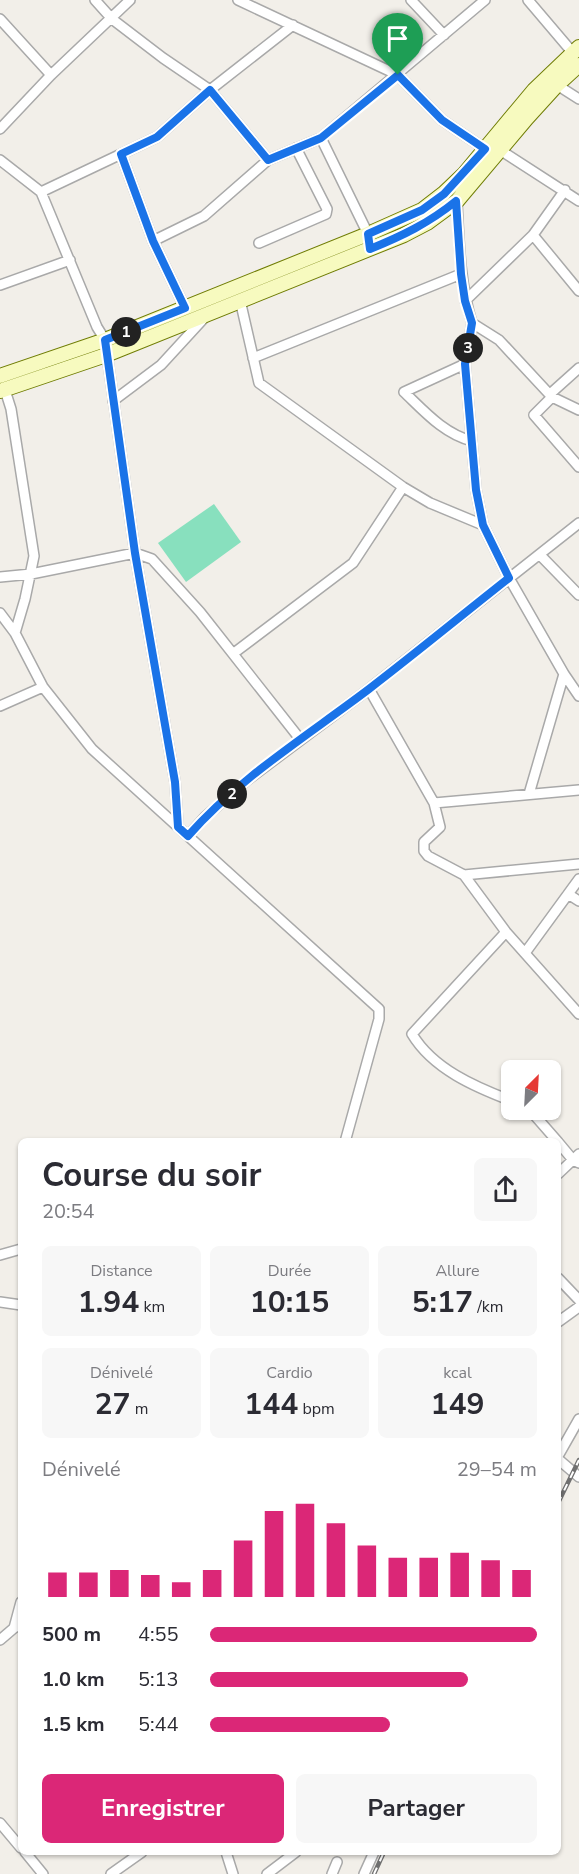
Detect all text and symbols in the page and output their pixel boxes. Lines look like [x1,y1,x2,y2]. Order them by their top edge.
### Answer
pin [372,13,423,75]
icon: arrive [381,22,414,55]
pin: 1 [111,317,141,347]
text: 1 [121,321,131,343]
pin: 3 [453,333,483,363]
text: 3 [463,337,473,359]
pin: 2 [217,779,247,809]
text: 2 [227,783,237,805]
north arrow [501,1060,561,1120]
map controls [501,1060,561,1120]
text: Course du soir [42,1153,261,1198]
button: share [474,1158,537,1221]
text: 20:54 [42,1198,95,1225]
text: Distance [90,1260,153,1282]
text: Durée [268,1260,311,1282]
text: Allure [435,1260,480,1282]
text: 1.94 [78,1282,139,1323]
text: 10:15 [250,1282,329,1323]
text: 5:17 [412,1282,473,1323]
text: km [139,1296,165,1318]
text: /km [473,1296,503,1318]
text: Dénivelé [90,1362,153,1384]
text: Cardio [266,1362,313,1384]
text: kcal [443,1362,472,1384]
text: 27 [95,1384,131,1425]
text: 144 [244,1384,298,1425]
text: 149 [431,1384,485,1425]
text: m [131,1398,148,1420]
text: bpm [298,1398,335,1420]
text: Dénivelé [42,1456,121,1483]
text: 29–54 m [457,1456,537,1483]
text: 500 m [42,1621,101,1648]
text: 4:55 [138,1621,179,1648]
text: 1.0 km [42,1666,105,1693]
text: 5:13 [138,1666,179,1693]
text: 1.5 km [42,1711,105,1738]
text: 5:44 [138,1711,179,1738]
button: Enregistrer [42,1774,284,1843]
button: Partager [296,1774,537,1843]

